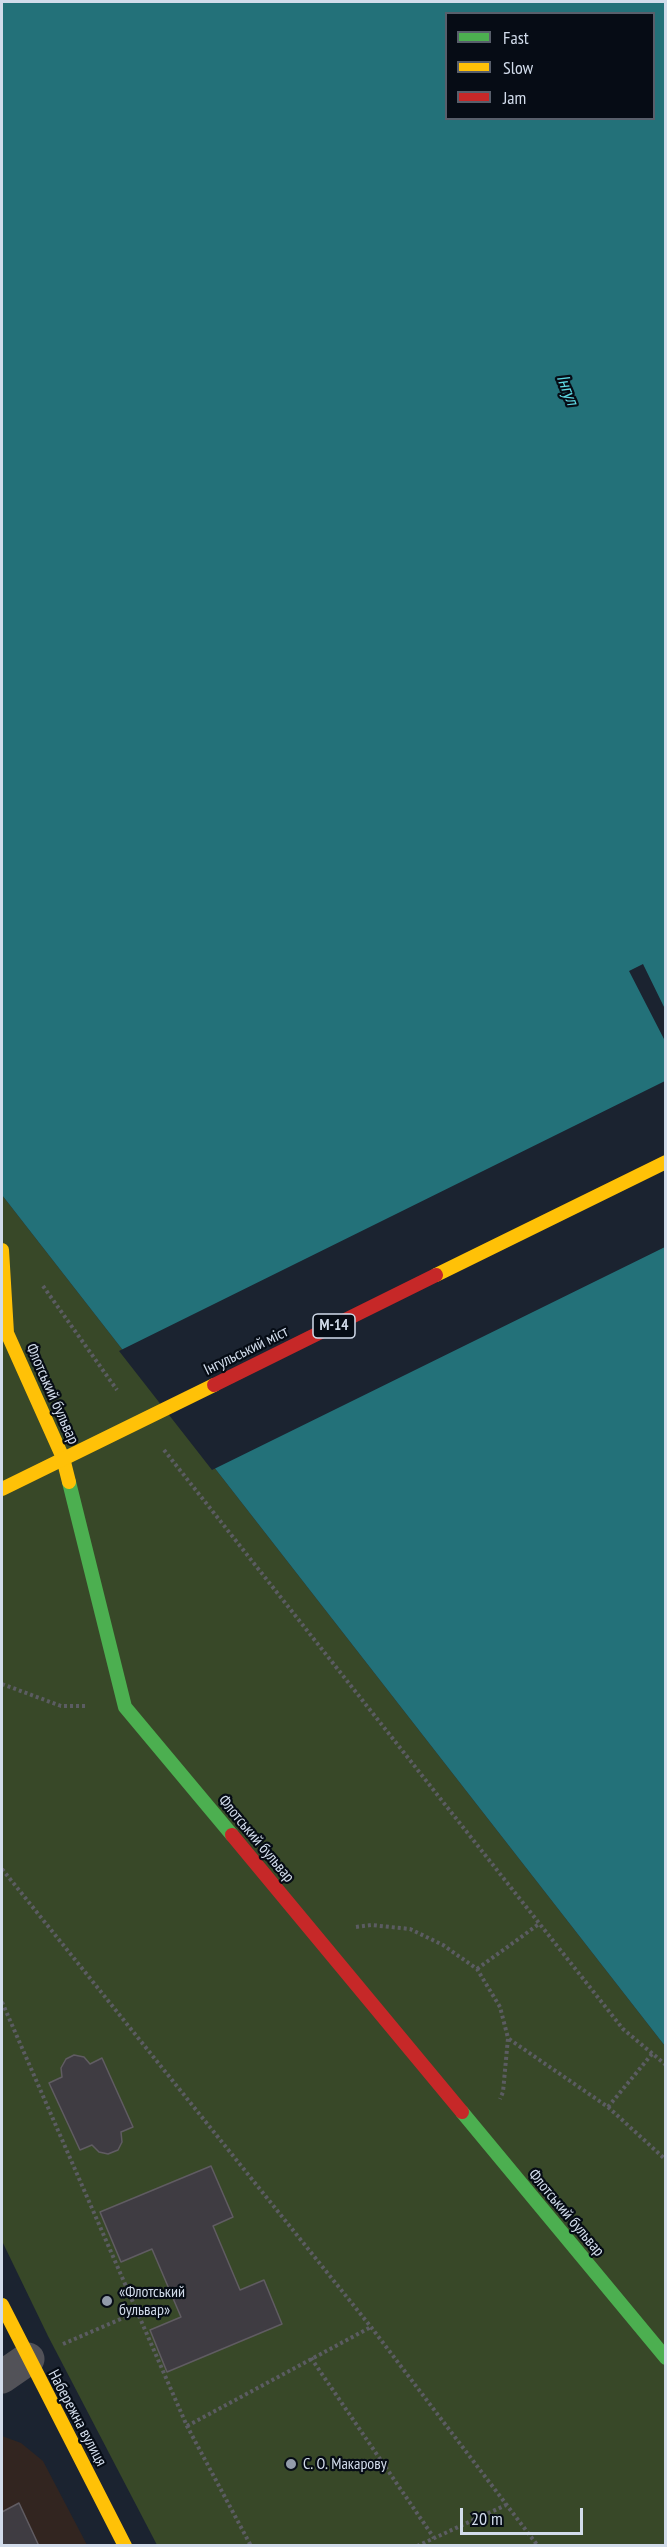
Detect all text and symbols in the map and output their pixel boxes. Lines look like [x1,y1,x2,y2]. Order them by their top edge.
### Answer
legend [445,12,655,120]
text: Fast [503,26,529,49]
text: Slow [503,56,533,79]
text: Jam [503,86,526,109]
water label: Інгул [551,372,583,408]
road number: М-14 [313,1314,355,1338]
street label: Інгульський міст [201,1322,291,1380]
street label: Флотський бульвар [21,1341,83,1447]
street label: Флотський бульвар [214,1791,298,1887]
street label: Флотський бульвар [524,2165,608,2261]
place label: «Флотський бульвар» [119,2282,185,2320]
marker: «Флотський бульвар» [100,2294,114,2308]
street label: Набережна вулиця [44,2367,110,2469]
place label: С. О. Макарову [303,2454,387,2474]
marker: С. О. Макарову [284,2457,298,2471]
scale bar [463,2496,586,2534]
text: 20 m [471,2507,503,2530]

